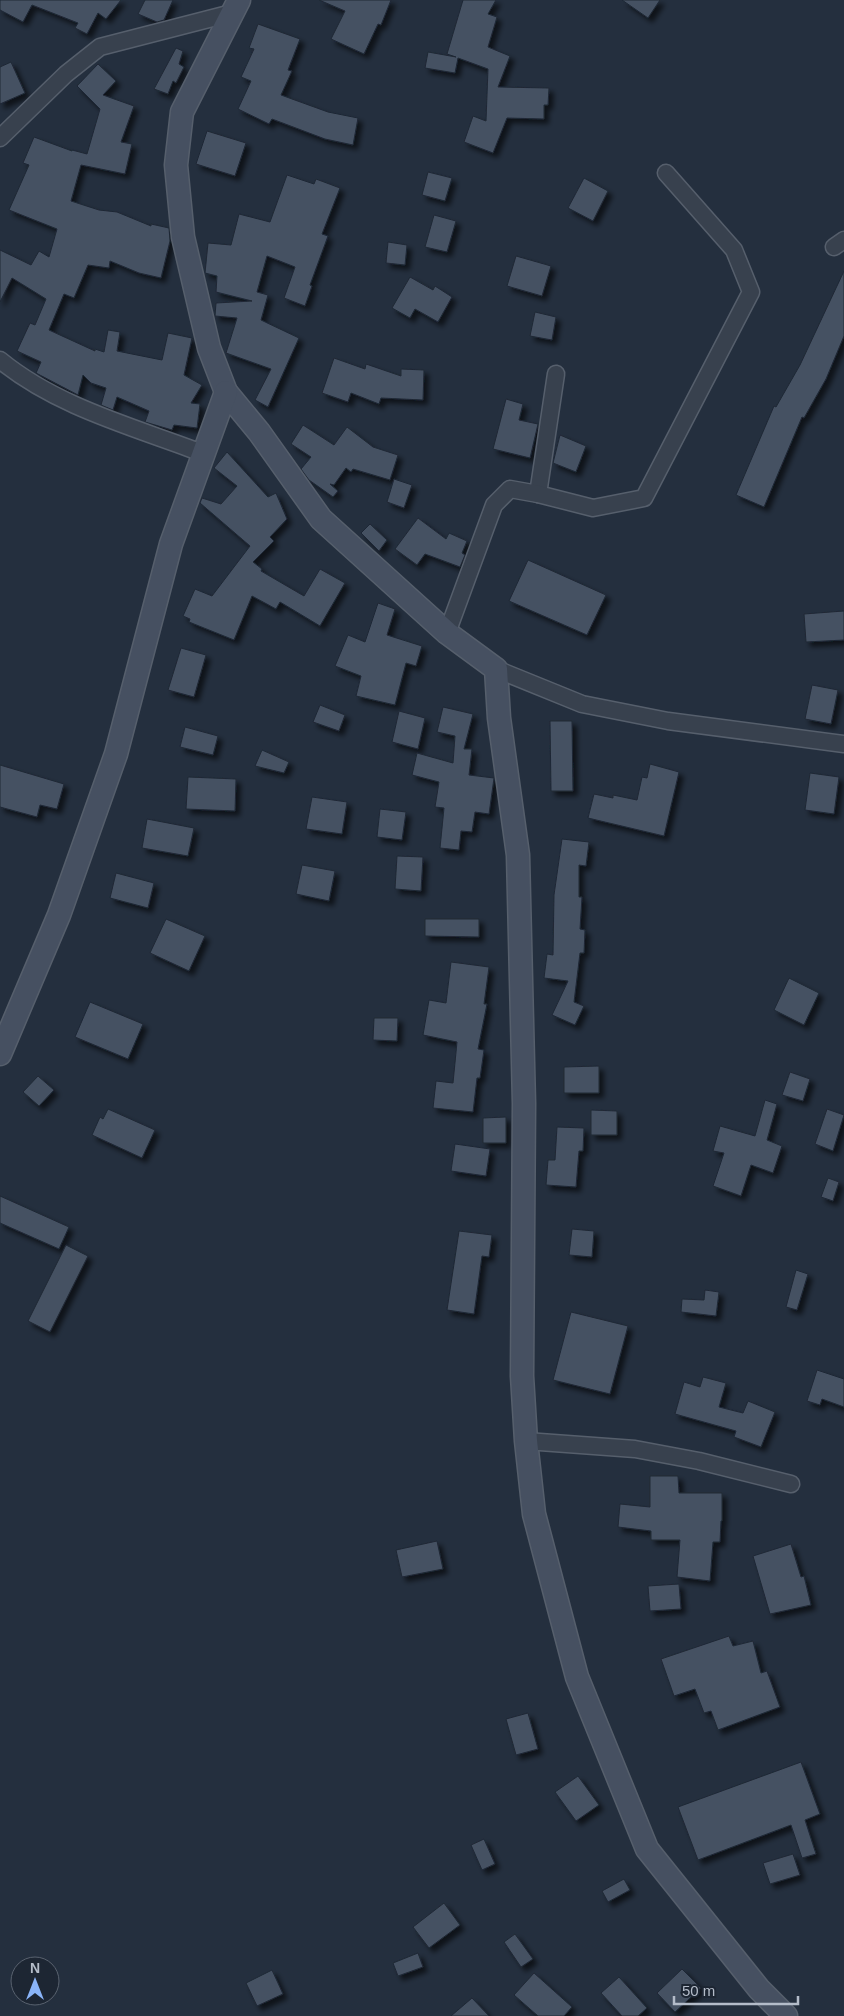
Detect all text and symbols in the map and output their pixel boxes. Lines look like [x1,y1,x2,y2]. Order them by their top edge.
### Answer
north arrow [10,1956,60,2006]
text: N [30,1960,40,1976]
scale bar [674,1974,798,2006]
text: 50 m [682,1982,715,1999]

